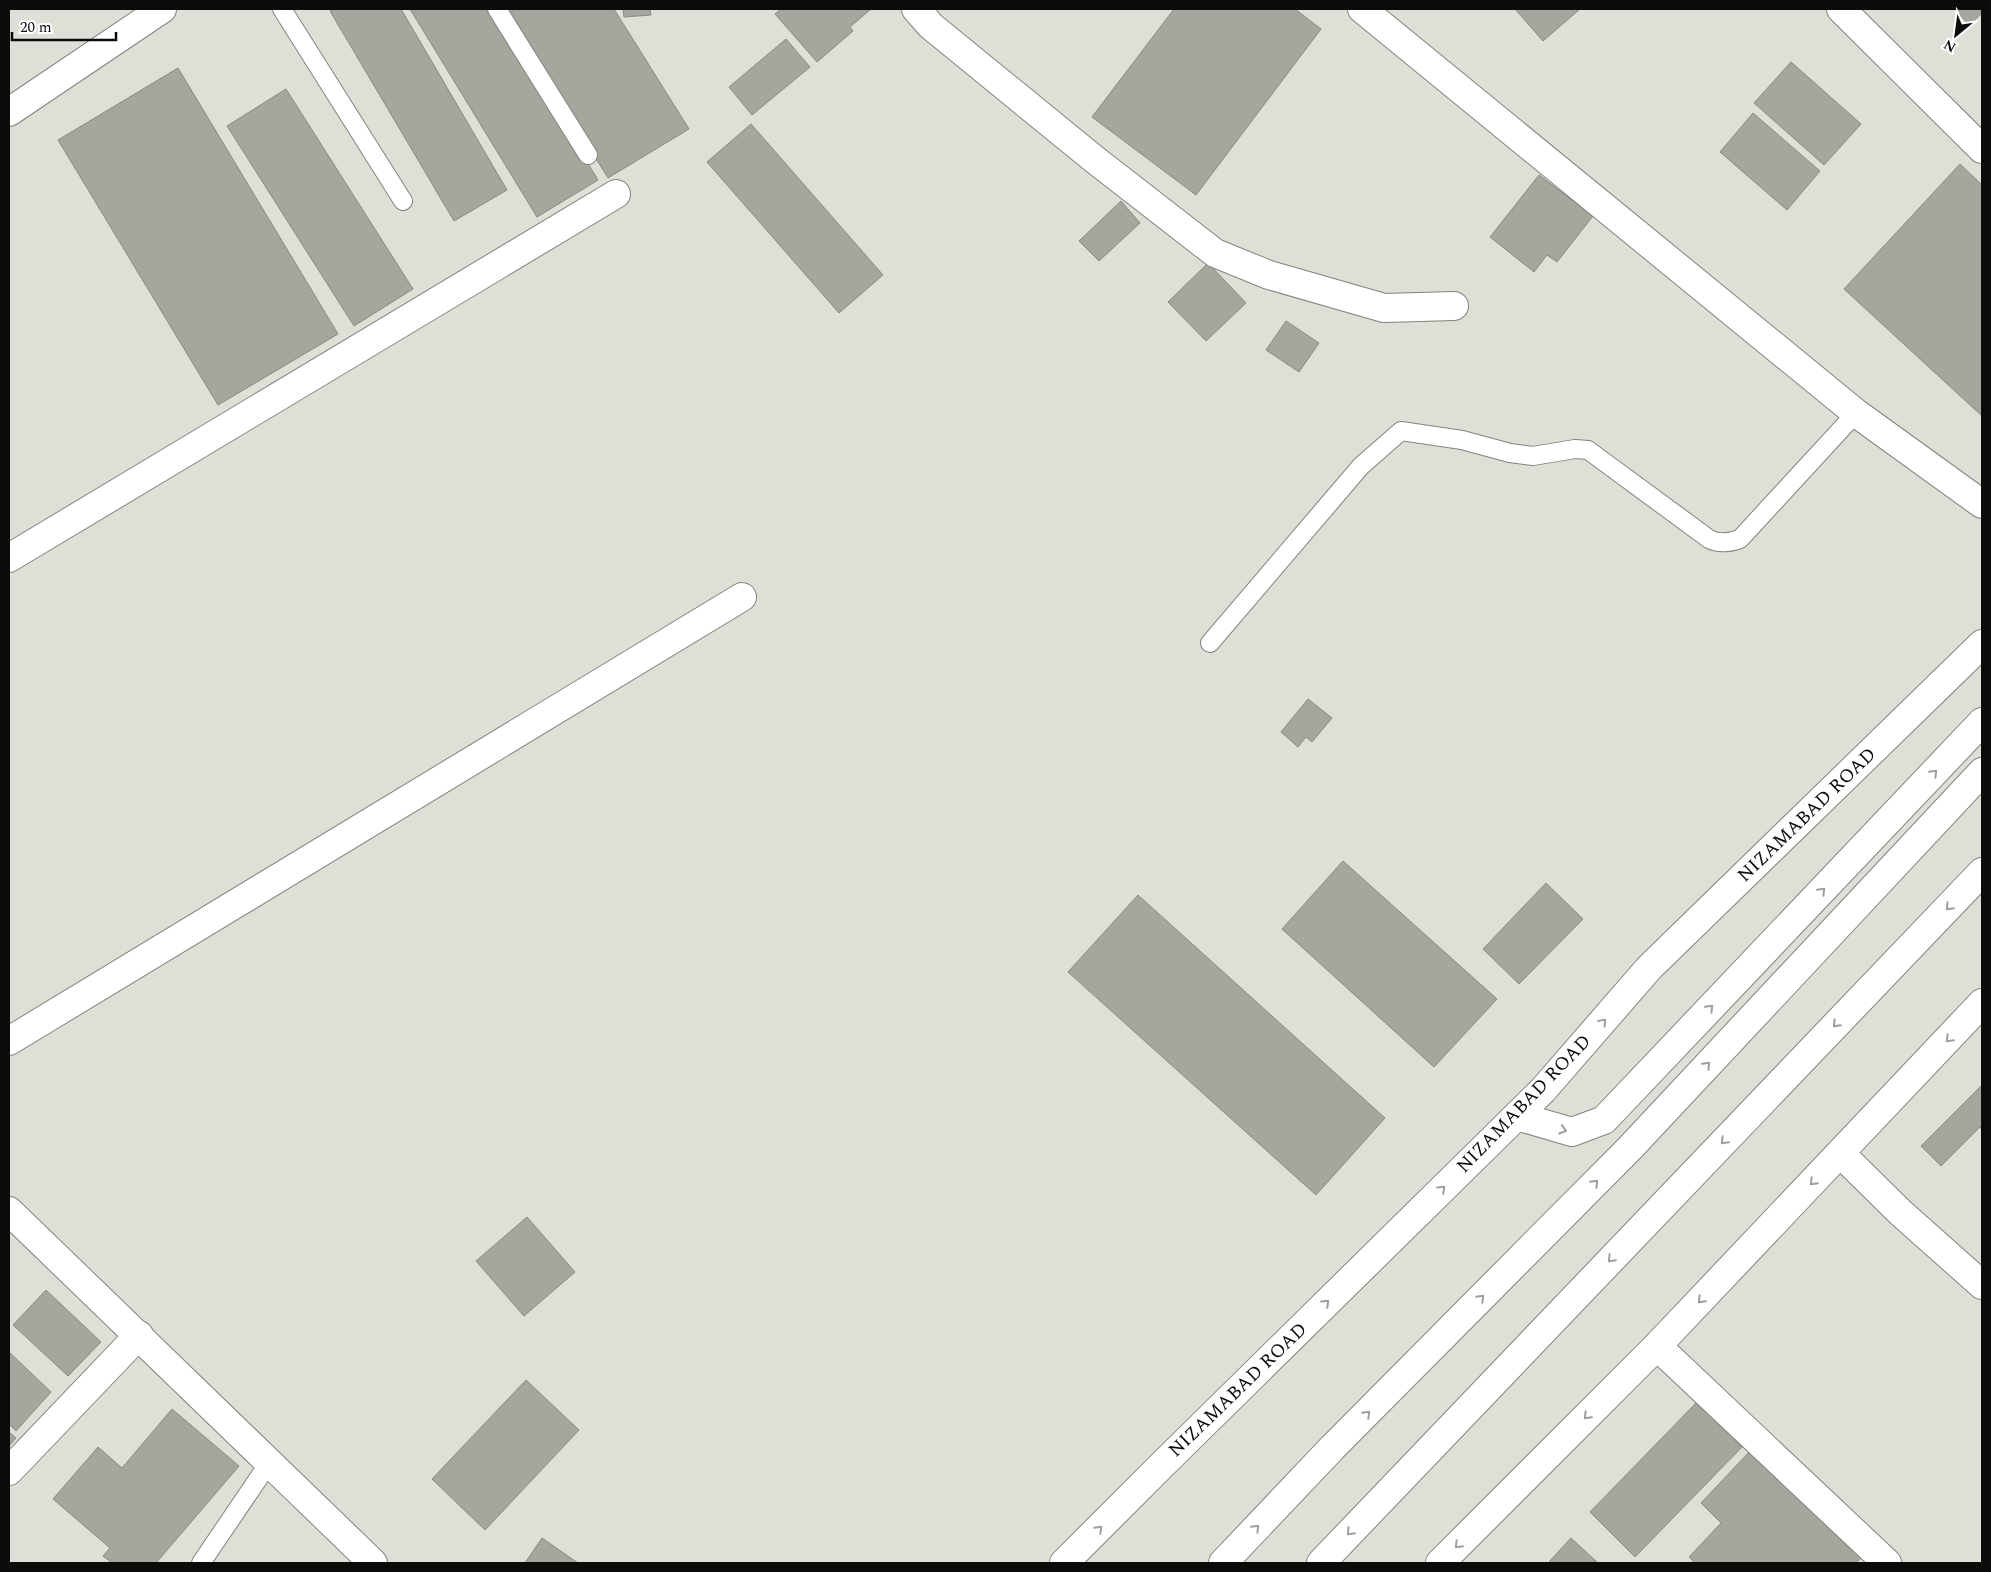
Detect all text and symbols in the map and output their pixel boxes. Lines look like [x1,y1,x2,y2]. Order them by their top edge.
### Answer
scale bar [12,10,116,42]
north arrow [1931,10,1981,60]
text: 20 m [20,16,52,39]
text: N [1940,34,1960,58]
street label: NIZAMABAD ROAD [1731,741,1883,889]
one-way arrow [1928,769,1937,778]
one-way arrow [1816,887,1825,896]
one-way arrow [1945,901,1954,910]
one-way arrow [1704,1005,1713,1014]
one-way arrow [1597,1018,1606,1027]
one-way arrow [1833,1018,1842,1027]
street label: NIZAMABAD ROAD [1450,1028,1598,1180]
one-way arrow [1946,1033,1955,1042]
one-way arrow [1701,1062,1710,1071]
one-way arrow [1559,1124,1567,1134]
one-way arrow [1721,1136,1730,1145]
one-way arrow [1810,1176,1819,1185]
one-way arrow [1590,1179,1599,1188]
one-way arrow [1436,1186,1445,1195]
one-way arrow [1608,1253,1617,1262]
one-way arrow [1698,1294,1707,1303]
one-way arrow [1475,1295,1484,1304]
one-way arrow [1320,1300,1329,1309]
street label: NIZAMABAD ROAD [1162,1316,1314,1464]
one-way arrow [1584,1410,1593,1419]
one-way arrow [1361,1411,1370,1420]
one-way arrow [1093,1525,1102,1534]
one-way arrow [1250,1525,1259,1534]
one-way arrow [1347,1526,1356,1535]
one-way arrow [1455,1539,1464,1548]

